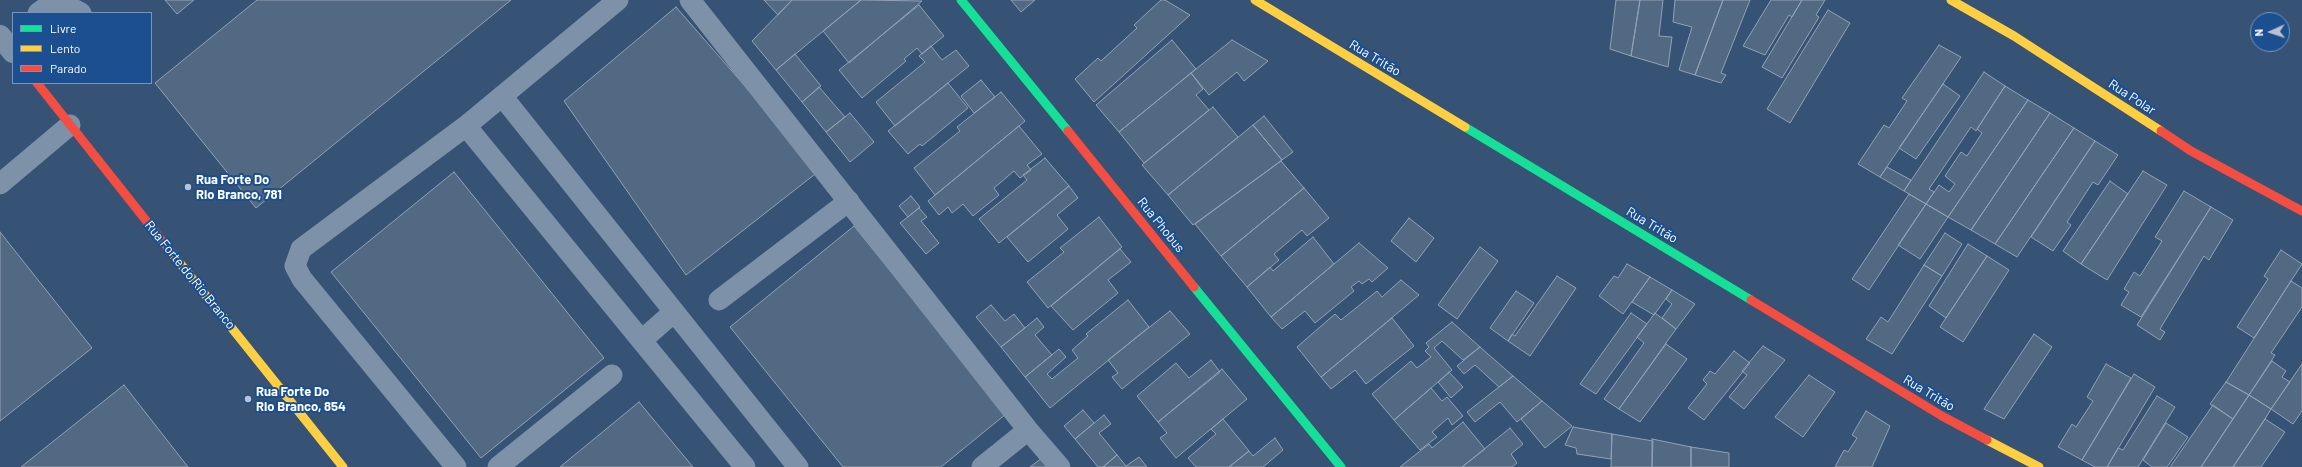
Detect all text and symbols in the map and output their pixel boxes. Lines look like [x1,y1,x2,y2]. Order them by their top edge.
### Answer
legend [12,12,152,84]
north arrow [2250,12,2290,52]
text: Livre [50,21,76,35]
text: N [2252,29,2265,37]
street label: Rua Tritão [1346,37,1404,79]
text: Lento [50,41,80,55]
text: Parado [50,61,87,75]
street label: Rua Polar [2105,76,2159,118]
place label: Rua Forte Do Rio Branco, 781 [196,172,282,203]
marker: Rua Forte Do Rio Branco, 781 [183,182,193,192]
street label: Rua Phobus [1134,194,1188,256]
street label: Rua Tritão [1623,204,1681,246]
street label: Rua Forte do Rio Branco [141,218,239,332]
street label: Rua Tritão [1900,372,1958,414]
place label: Rua Forte Do Rio Branco, 854 [256,384,346,415]
marker: Rua Forte Do Rio Branco, 854 [243,394,253,404]

